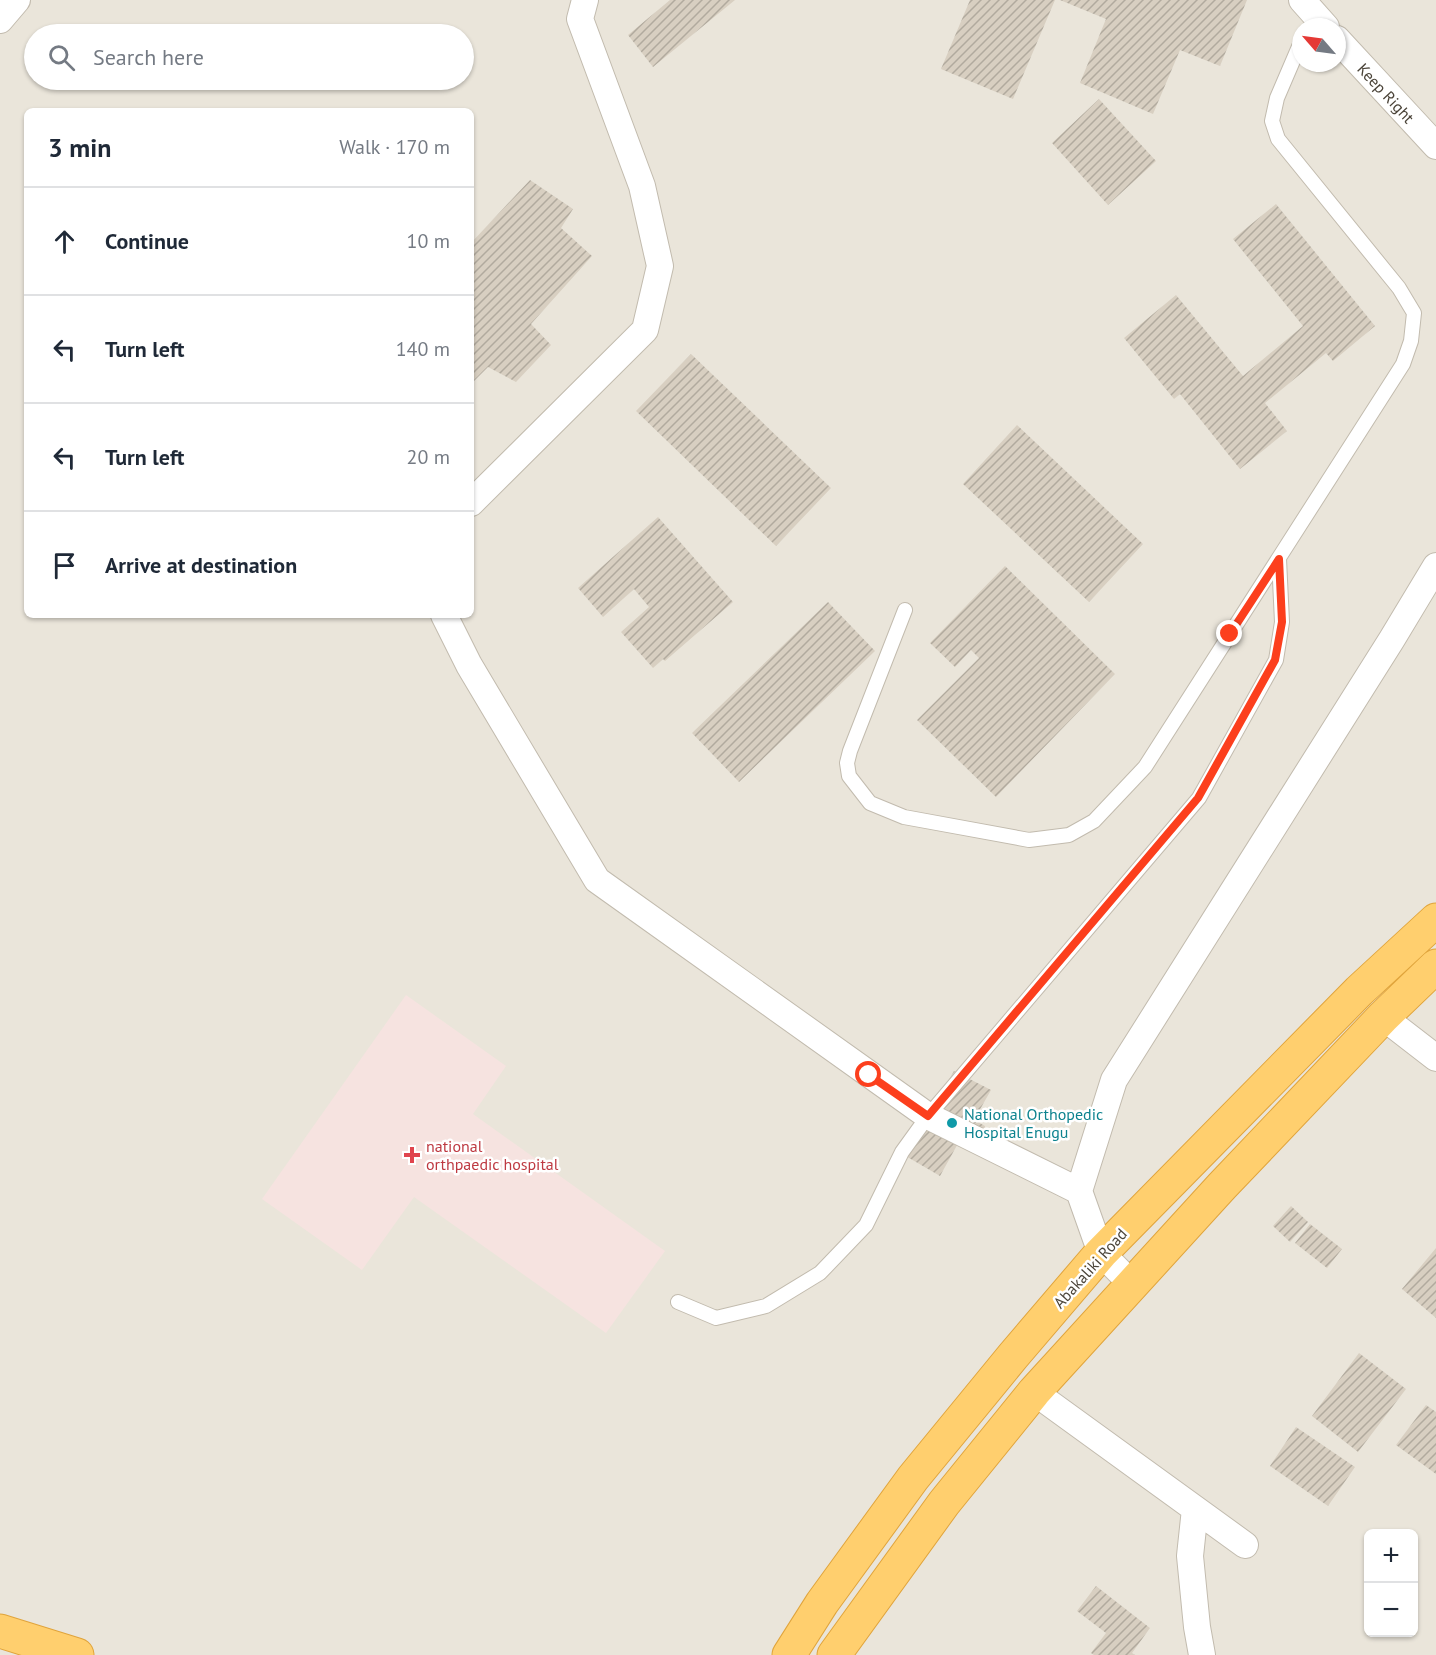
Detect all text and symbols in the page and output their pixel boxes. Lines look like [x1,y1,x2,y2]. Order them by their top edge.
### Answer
north arrow [1292,18,1346,72]
search box [24,24,474,90]
icon: search [45,41,78,74]
text: Search here [93,43,204,71]
street label: Keep Right [1353,59,1419,128]
text: 3 min [48,131,111,164]
text: Walk · 170 m [339,134,450,160]
icon: ahead [48,225,81,258]
text: Continue [105,227,189,255]
text: 10 m [407,228,450,254]
icon: left [48,333,81,366]
text: Turn left [105,335,185,363]
text: 140 m [396,336,450,362]
icon: left [48,441,81,474]
text: Turn left [105,443,185,471]
text: 20 m [407,444,450,470]
icon: arrive [48,549,81,582]
text: Arrive at destination [105,551,297,579]
route end [1216,620,1242,646]
route start [855,1061,881,1087]
place label: National Orthopedic Hospital Enugu [964,1104,1103,1142]
marker: National Orthopedic Hospital Enugu [945,1116,959,1130]
place label: national orthpaedic hospital [426,1136,559,1174]
marker: national orthpaedic hospital [403,1146,421,1164]
street label: Abakaliki Road [1049,1224,1131,1312]
map controls [1364,1529,1418,1637]
button: + [1364,1529,1418,1583]
button: − [1364,1583,1418,1637]

